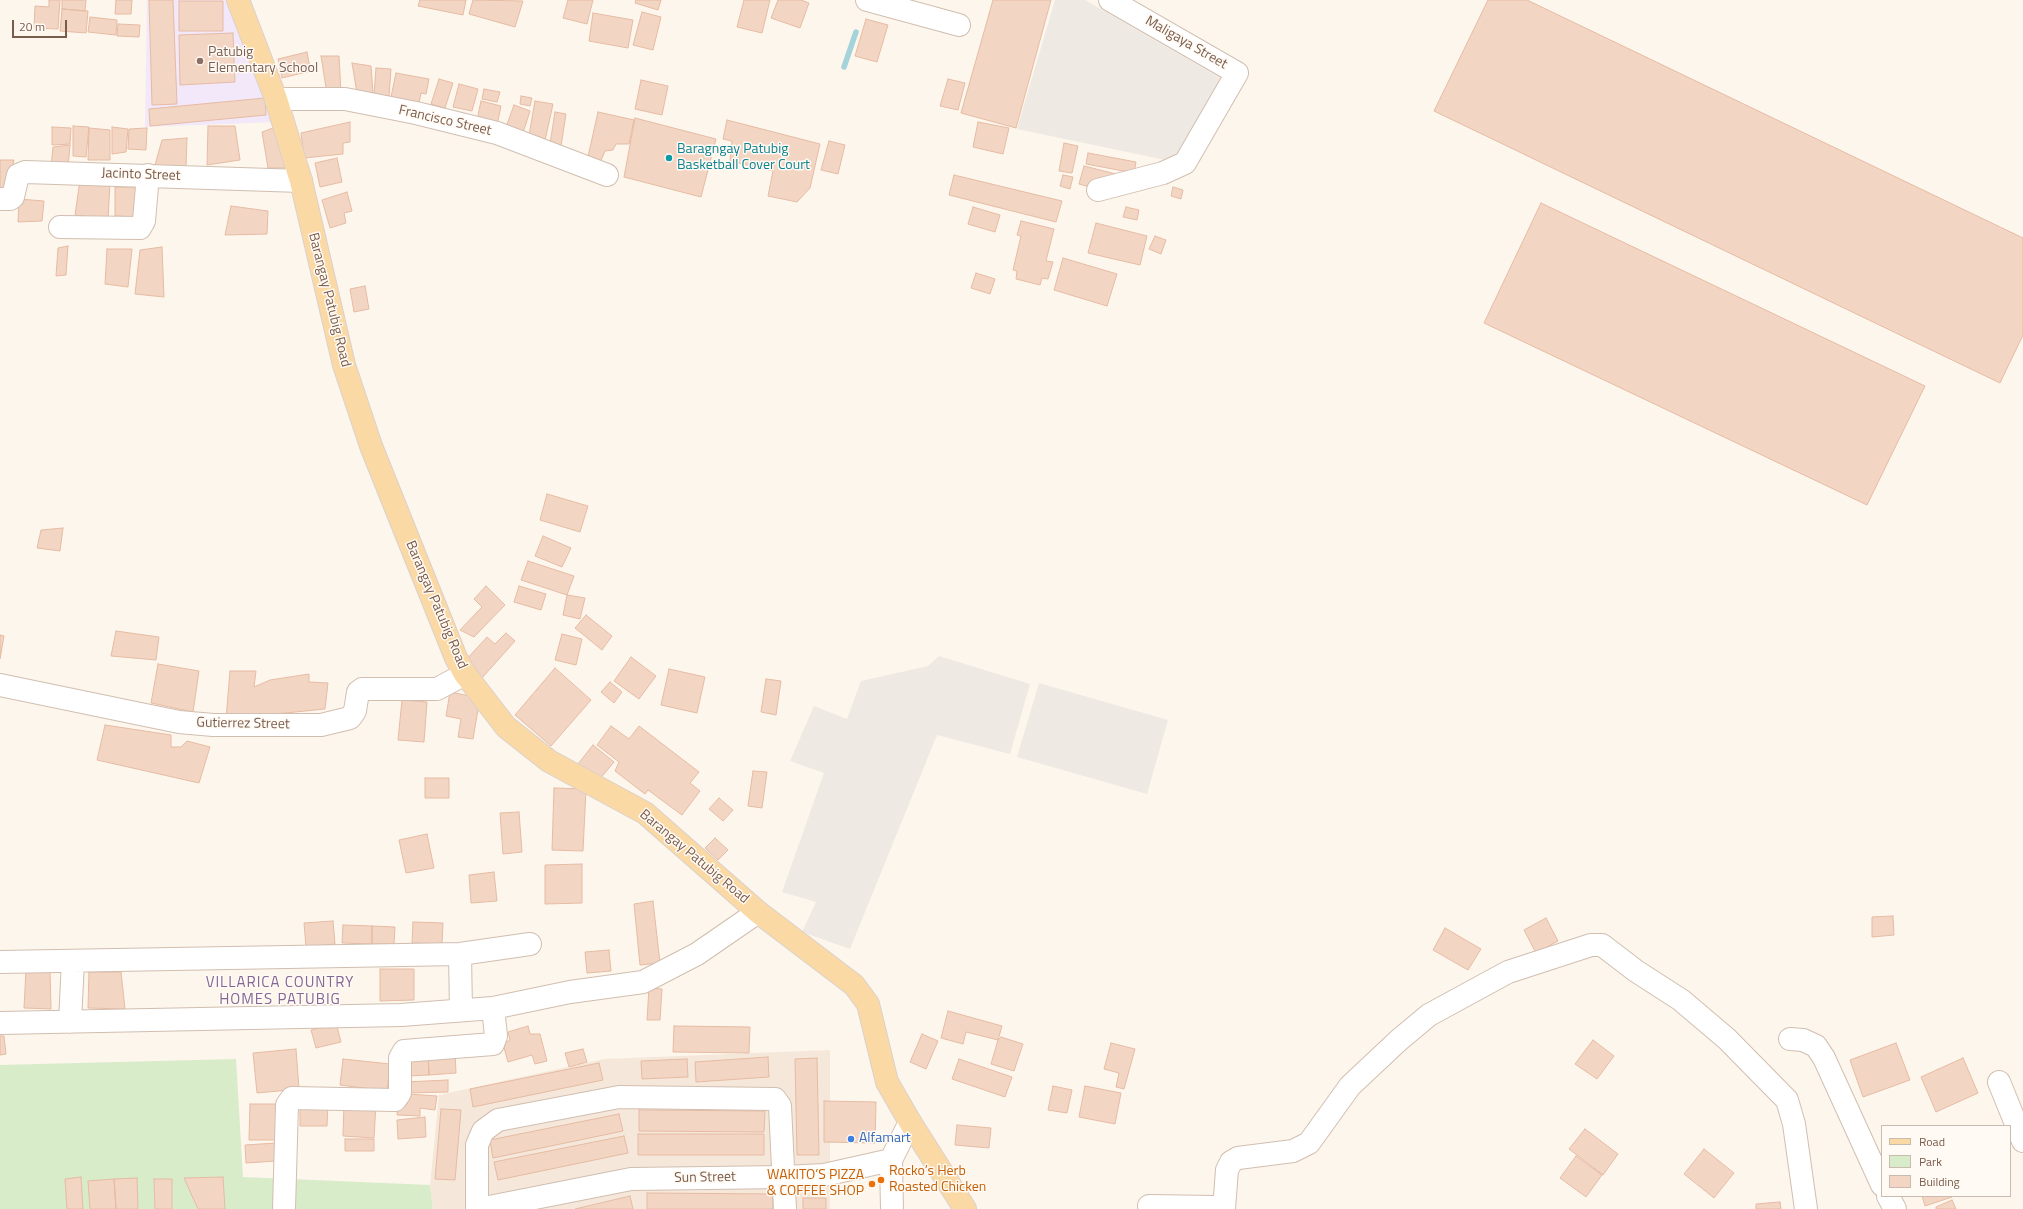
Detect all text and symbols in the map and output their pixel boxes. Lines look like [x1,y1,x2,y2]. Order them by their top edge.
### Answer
scale bar [14,12,69,38]
street label: Maligaya Street [1142,13,1230,73]
text: 20 m [19,17,45,36]
place label: Patubig Elementary School [208,45,318,78]
marker: Patubig Elementary School [195,56,205,66]
street label: Francisco Street [397,102,493,140]
place label: Baragngay Patubig Basketball Cover Court [677,142,810,174]
marker: Baragngay Patubig Basketball Cover Court [664,153,674,163]
street label: Jacinto Street [101,165,181,185]
street label: Barangay Patubig Road [304,231,354,369]
street label: Barangay Patubig Road [401,538,471,672]
street label: Gutierrez Street [196,715,290,733]
street label: Barangay Patubig Road [636,806,752,908]
district label: VILLARICA COUNTRY HOMES PATUBIG [206,974,354,1009]
legend [1881,1125,2011,1197]
place label: Alfamart [859,1131,911,1147]
text: Road [1919,1132,1945,1151]
marker: Alfamart [846,1134,856,1144]
text: Park [1919,1152,1942,1171]
place label: Rocko’s Herb Roasted Chicken [889,1164,986,1196]
place label: WAKITO’S PIZZA & COFFEE SHOP [767,1168,864,1200]
street label: Sun Street [674,1169,736,1187]
text: Building [1919,1172,1960,1191]
marker: Rocko’s Herb Roasted Chicken [876,1175,886,1185]
marker: WAKITO’S PIZZA & COFFEE SHOP [867,1179,877,1189]

